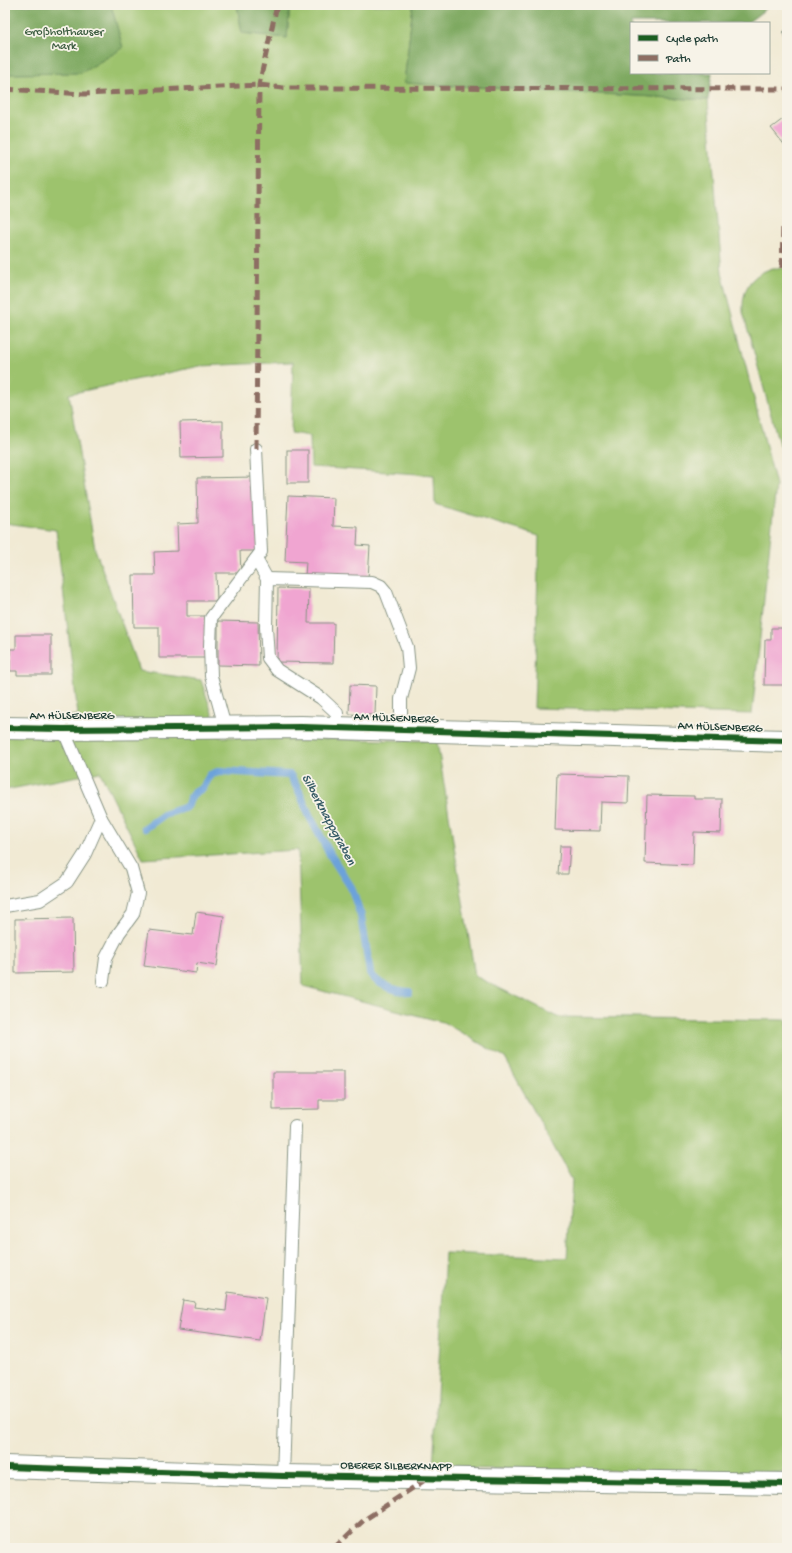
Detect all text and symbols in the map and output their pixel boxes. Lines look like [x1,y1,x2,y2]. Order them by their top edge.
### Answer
legend [630,22,770,74]
park label: Großholthauser Mark [24,26,105,54]
text: Cycle path [666,33,719,47]
text: Path [665,53,691,67]
street label: AM HÜLSENBERG [30,710,115,724]
street label: AM HÜLSENBERG [353,711,439,727]
street label: AM HÜLSENBERG [677,720,763,736]
water label: Silberknappgraben [298,772,359,869]
street label: OBERER SILBERKNAPP [340,1459,452,1475]

